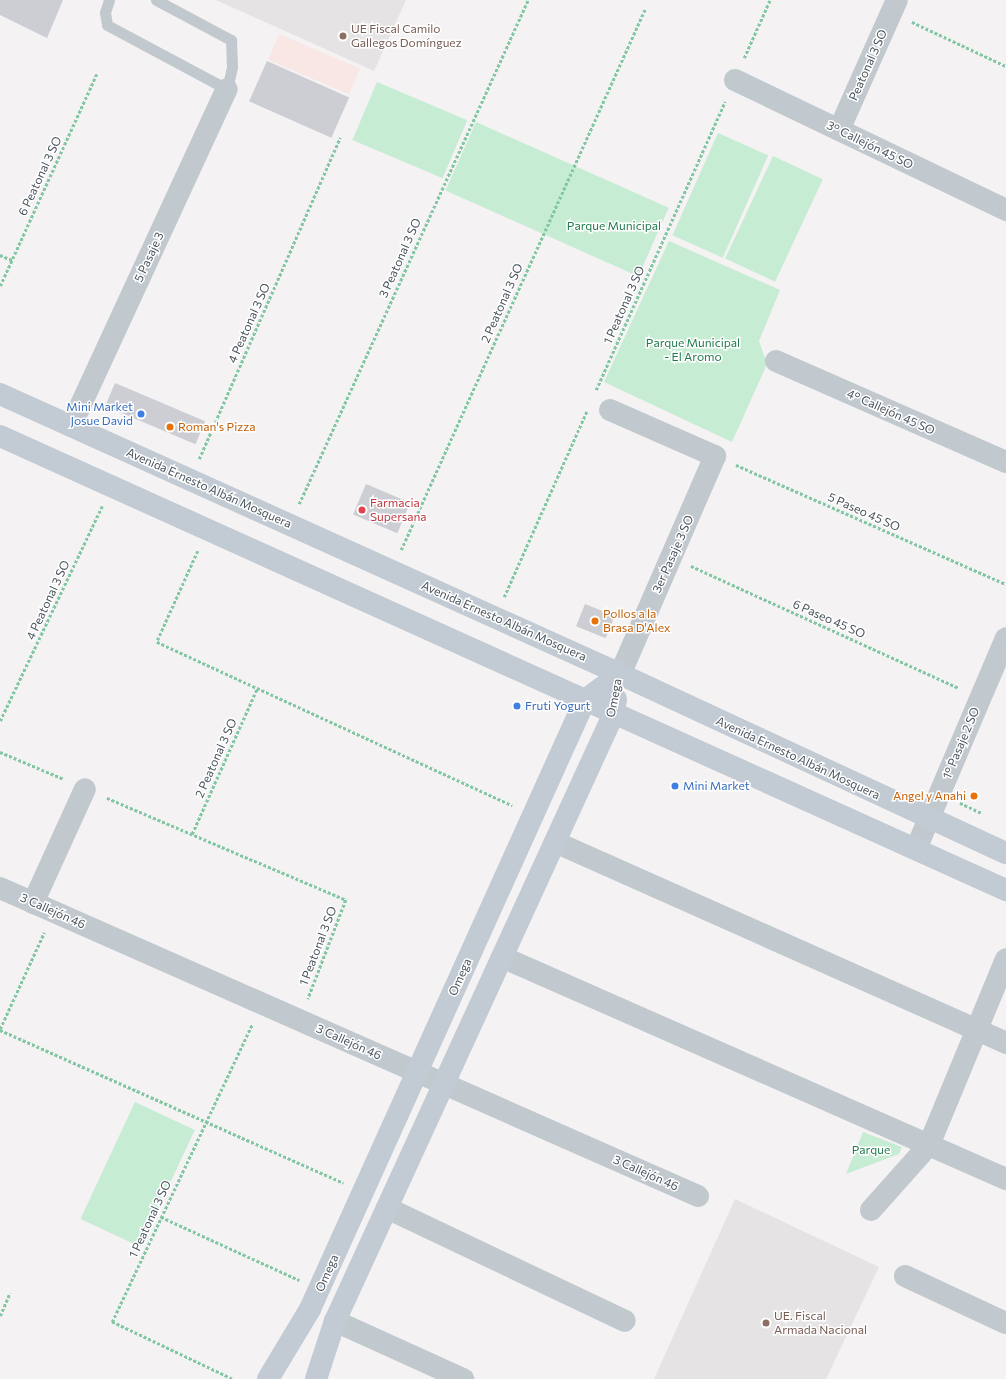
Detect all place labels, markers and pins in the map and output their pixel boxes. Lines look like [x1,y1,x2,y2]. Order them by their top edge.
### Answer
place label: UE Fiscal Camilo Gallegos Domínguez [351,22,462,50]
marker: UE Fiscal Camilo Gallegos Domínguez [338,31,348,41]
place label: Mini Market Josue David [66,400,133,428]
marker: Mini Market Josue David [136,409,146,419]
place label: Roman's Pizza [178,420,255,434]
marker: Roman's Pizza [165,422,175,432]
place label: Farmacia Supersana [370,496,427,524]
marker: Farmacia Supersana [357,505,367,515]
place label: Pollos a la Brasa D'Alex [603,607,670,635]
marker: Pollos a la Brasa D'Alex [590,616,600,626]
place label: Fruti Yogurt [525,699,590,713]
marker: Fruti Yogurt [512,701,522,711]
place label: Mini Market [683,779,750,793]
marker: Mini Market [670,781,680,791]
place label: Angel y Anahi [893,789,966,803]
marker: Angel y Anahi [969,791,979,801]
place label: UE. Fiscal Armada Nacional [774,1309,867,1337]
marker: UE. Fiscal Armada Nacional [761,1318,771,1328]

